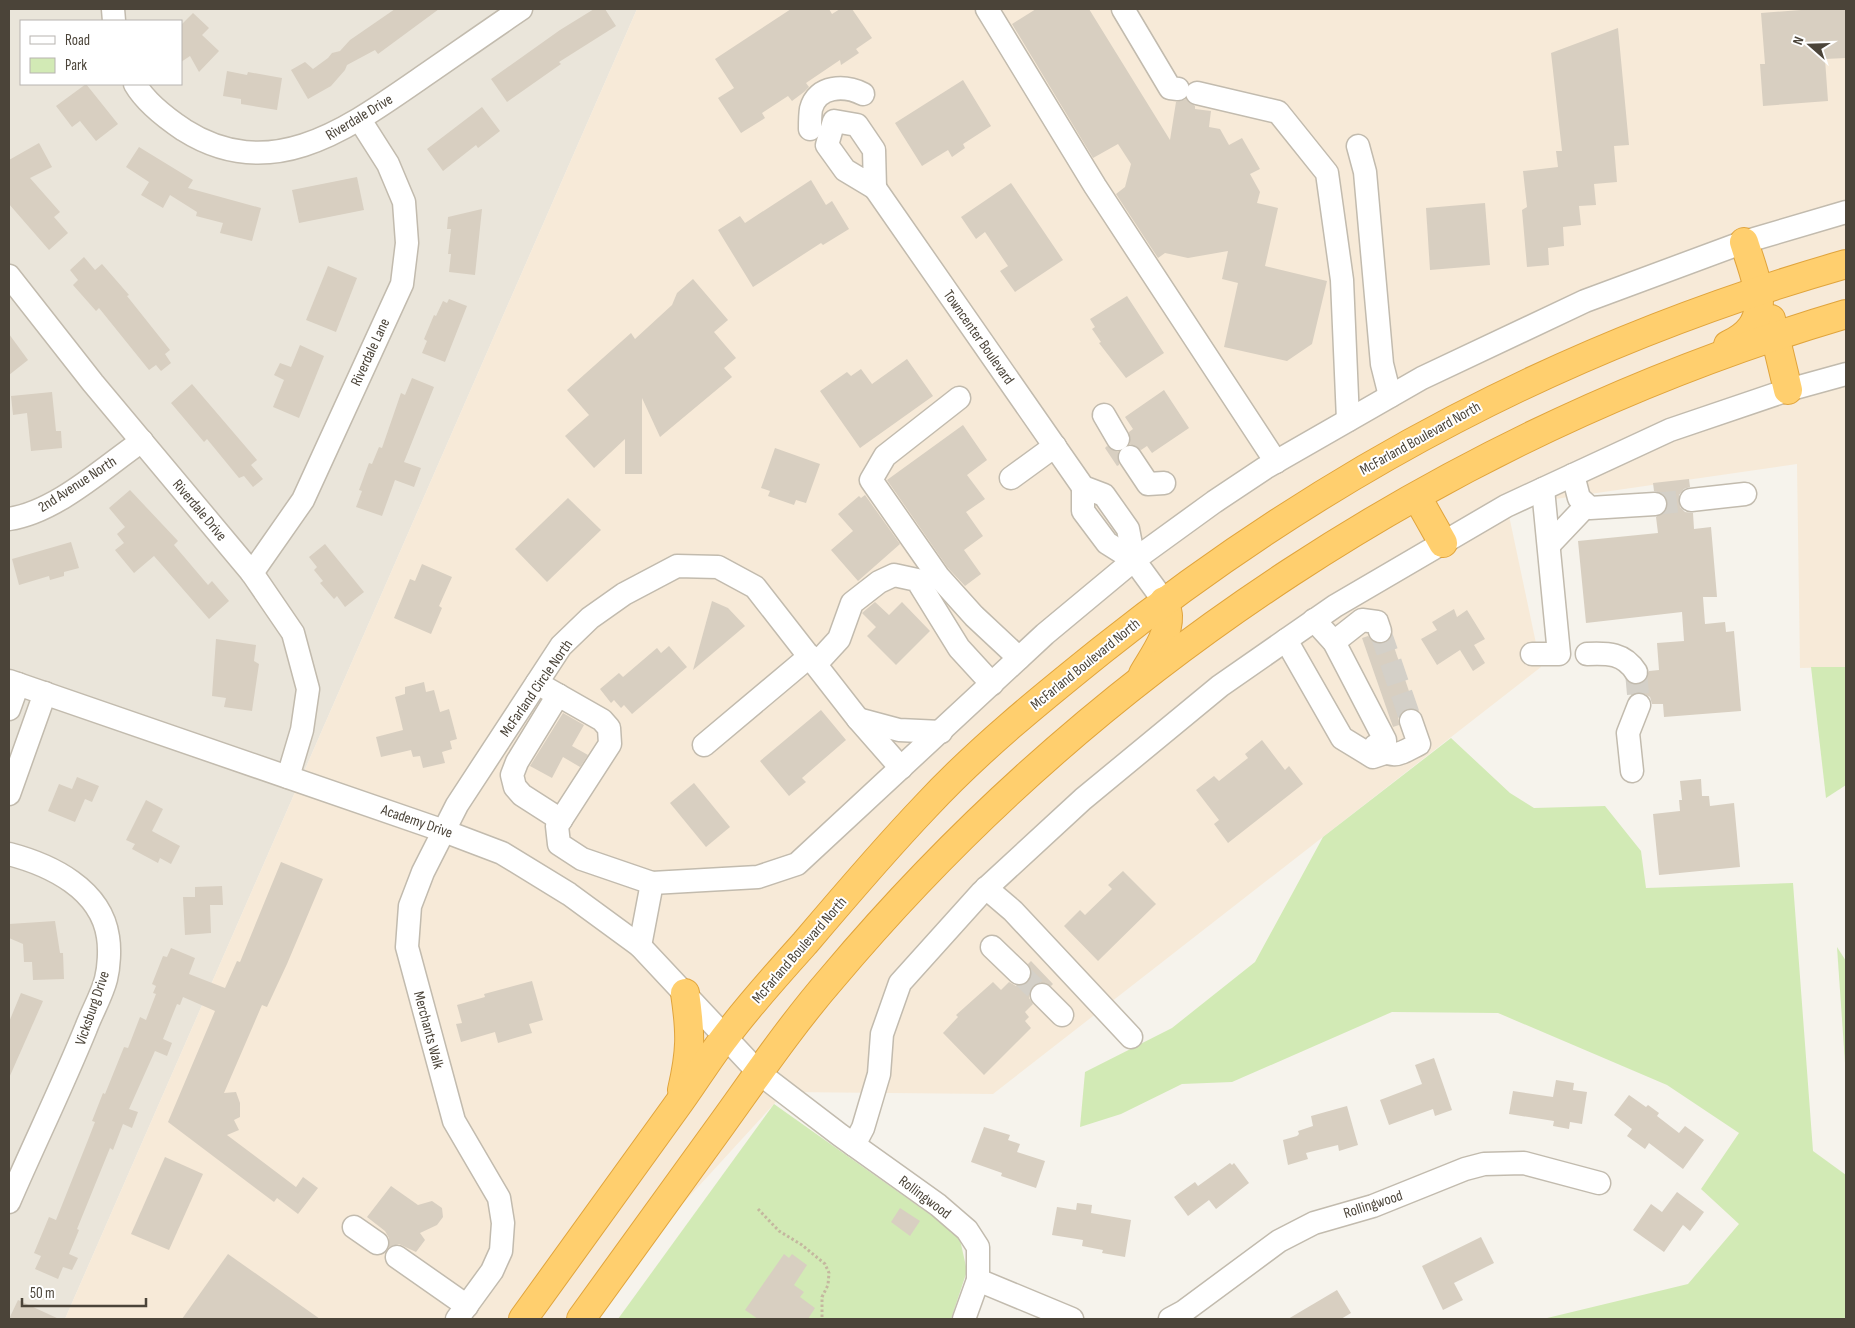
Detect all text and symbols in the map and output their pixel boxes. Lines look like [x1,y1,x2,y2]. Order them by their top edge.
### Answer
legend [20,20,182,85]
north arrow [1785,20,1835,70]
text: Road [65,31,90,50]
text: N [1789,34,1808,47]
text: Park [65,56,87,75]
street label: Riverdale Drive [322,90,396,145]
street label: Towncenter Boulevard [939,286,1018,388]
street label: Riverdale Lane [347,315,394,389]
street label: McFarland Boulevard North [1356,397,1484,480]
street label: 2nd Avenue North [35,452,120,517]
street label: Riverdale Drive [168,476,231,545]
street label: McFarland Boulevard North [1027,614,1144,714]
street label: McFarland Circle North [496,636,577,741]
street label: Academy Drive [378,800,455,843]
street label: McFarland Boulevard North [748,893,851,1008]
street label: Vicksburg Drive [71,968,114,1048]
street label: Merchants Walk [409,989,448,1071]
street label: Rollingwood [895,1171,955,1223]
street label: Rollingwood [1341,1186,1405,1223]
scale bar [22,1276,146,1308]
text: 50 m [30,1284,55,1303]

